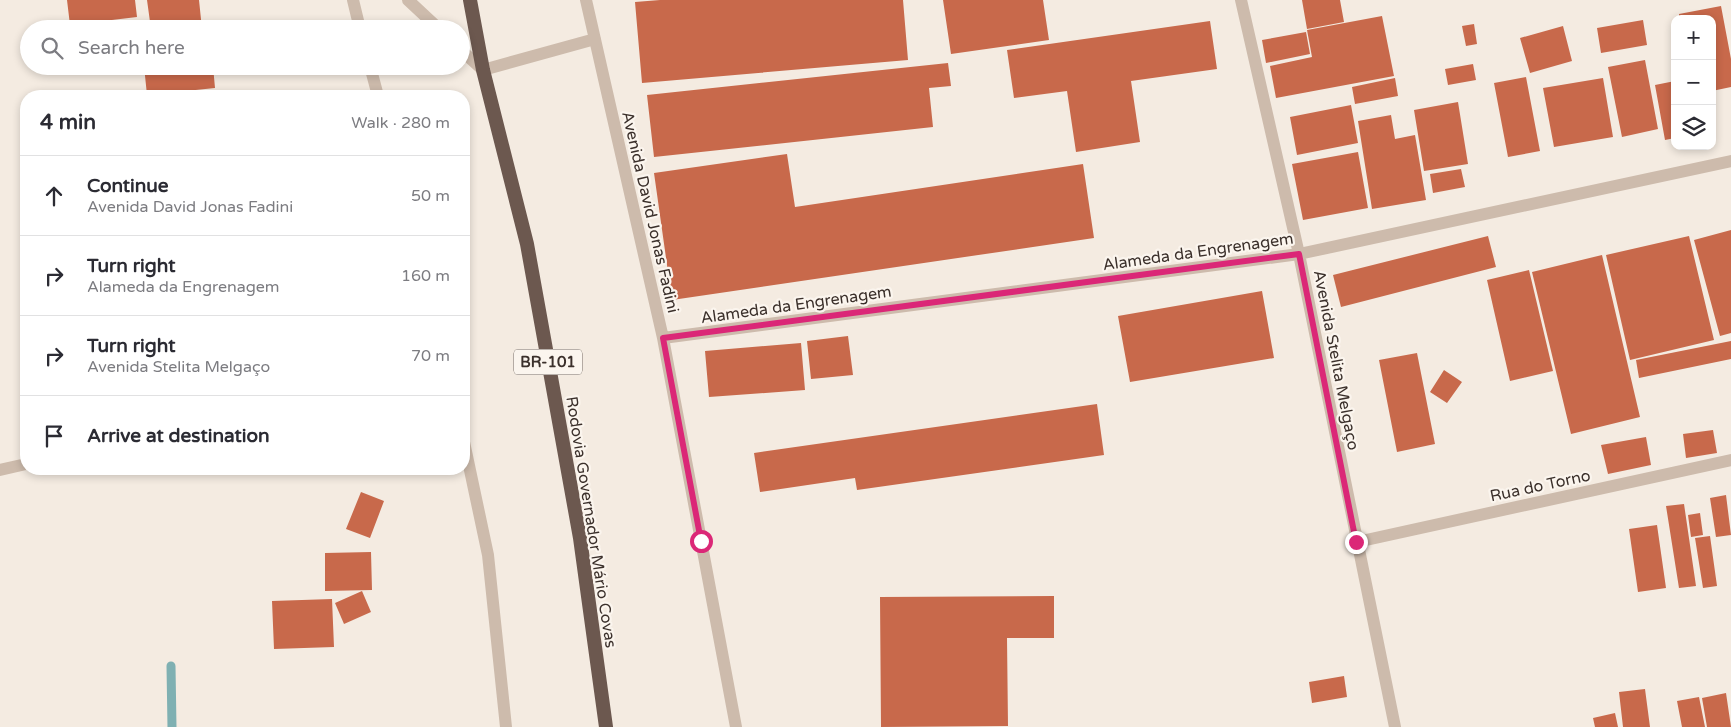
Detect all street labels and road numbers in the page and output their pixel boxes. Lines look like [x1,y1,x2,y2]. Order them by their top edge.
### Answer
street label: Avenida David Jonas Fadini [617,109,683,315]
street label: Alameda da Engrenagem [1101,229,1295,275]
street label: Avenida Stelita Melgaço [1309,268,1363,452]
street label: Alameda da Engrenagem [699,282,893,328]
road number: BR-101 [514,350,582,374]
street label: Rodovia Governador Mário Covas [561,395,621,649]
street label: Rua do Torno [1488,466,1592,506]

